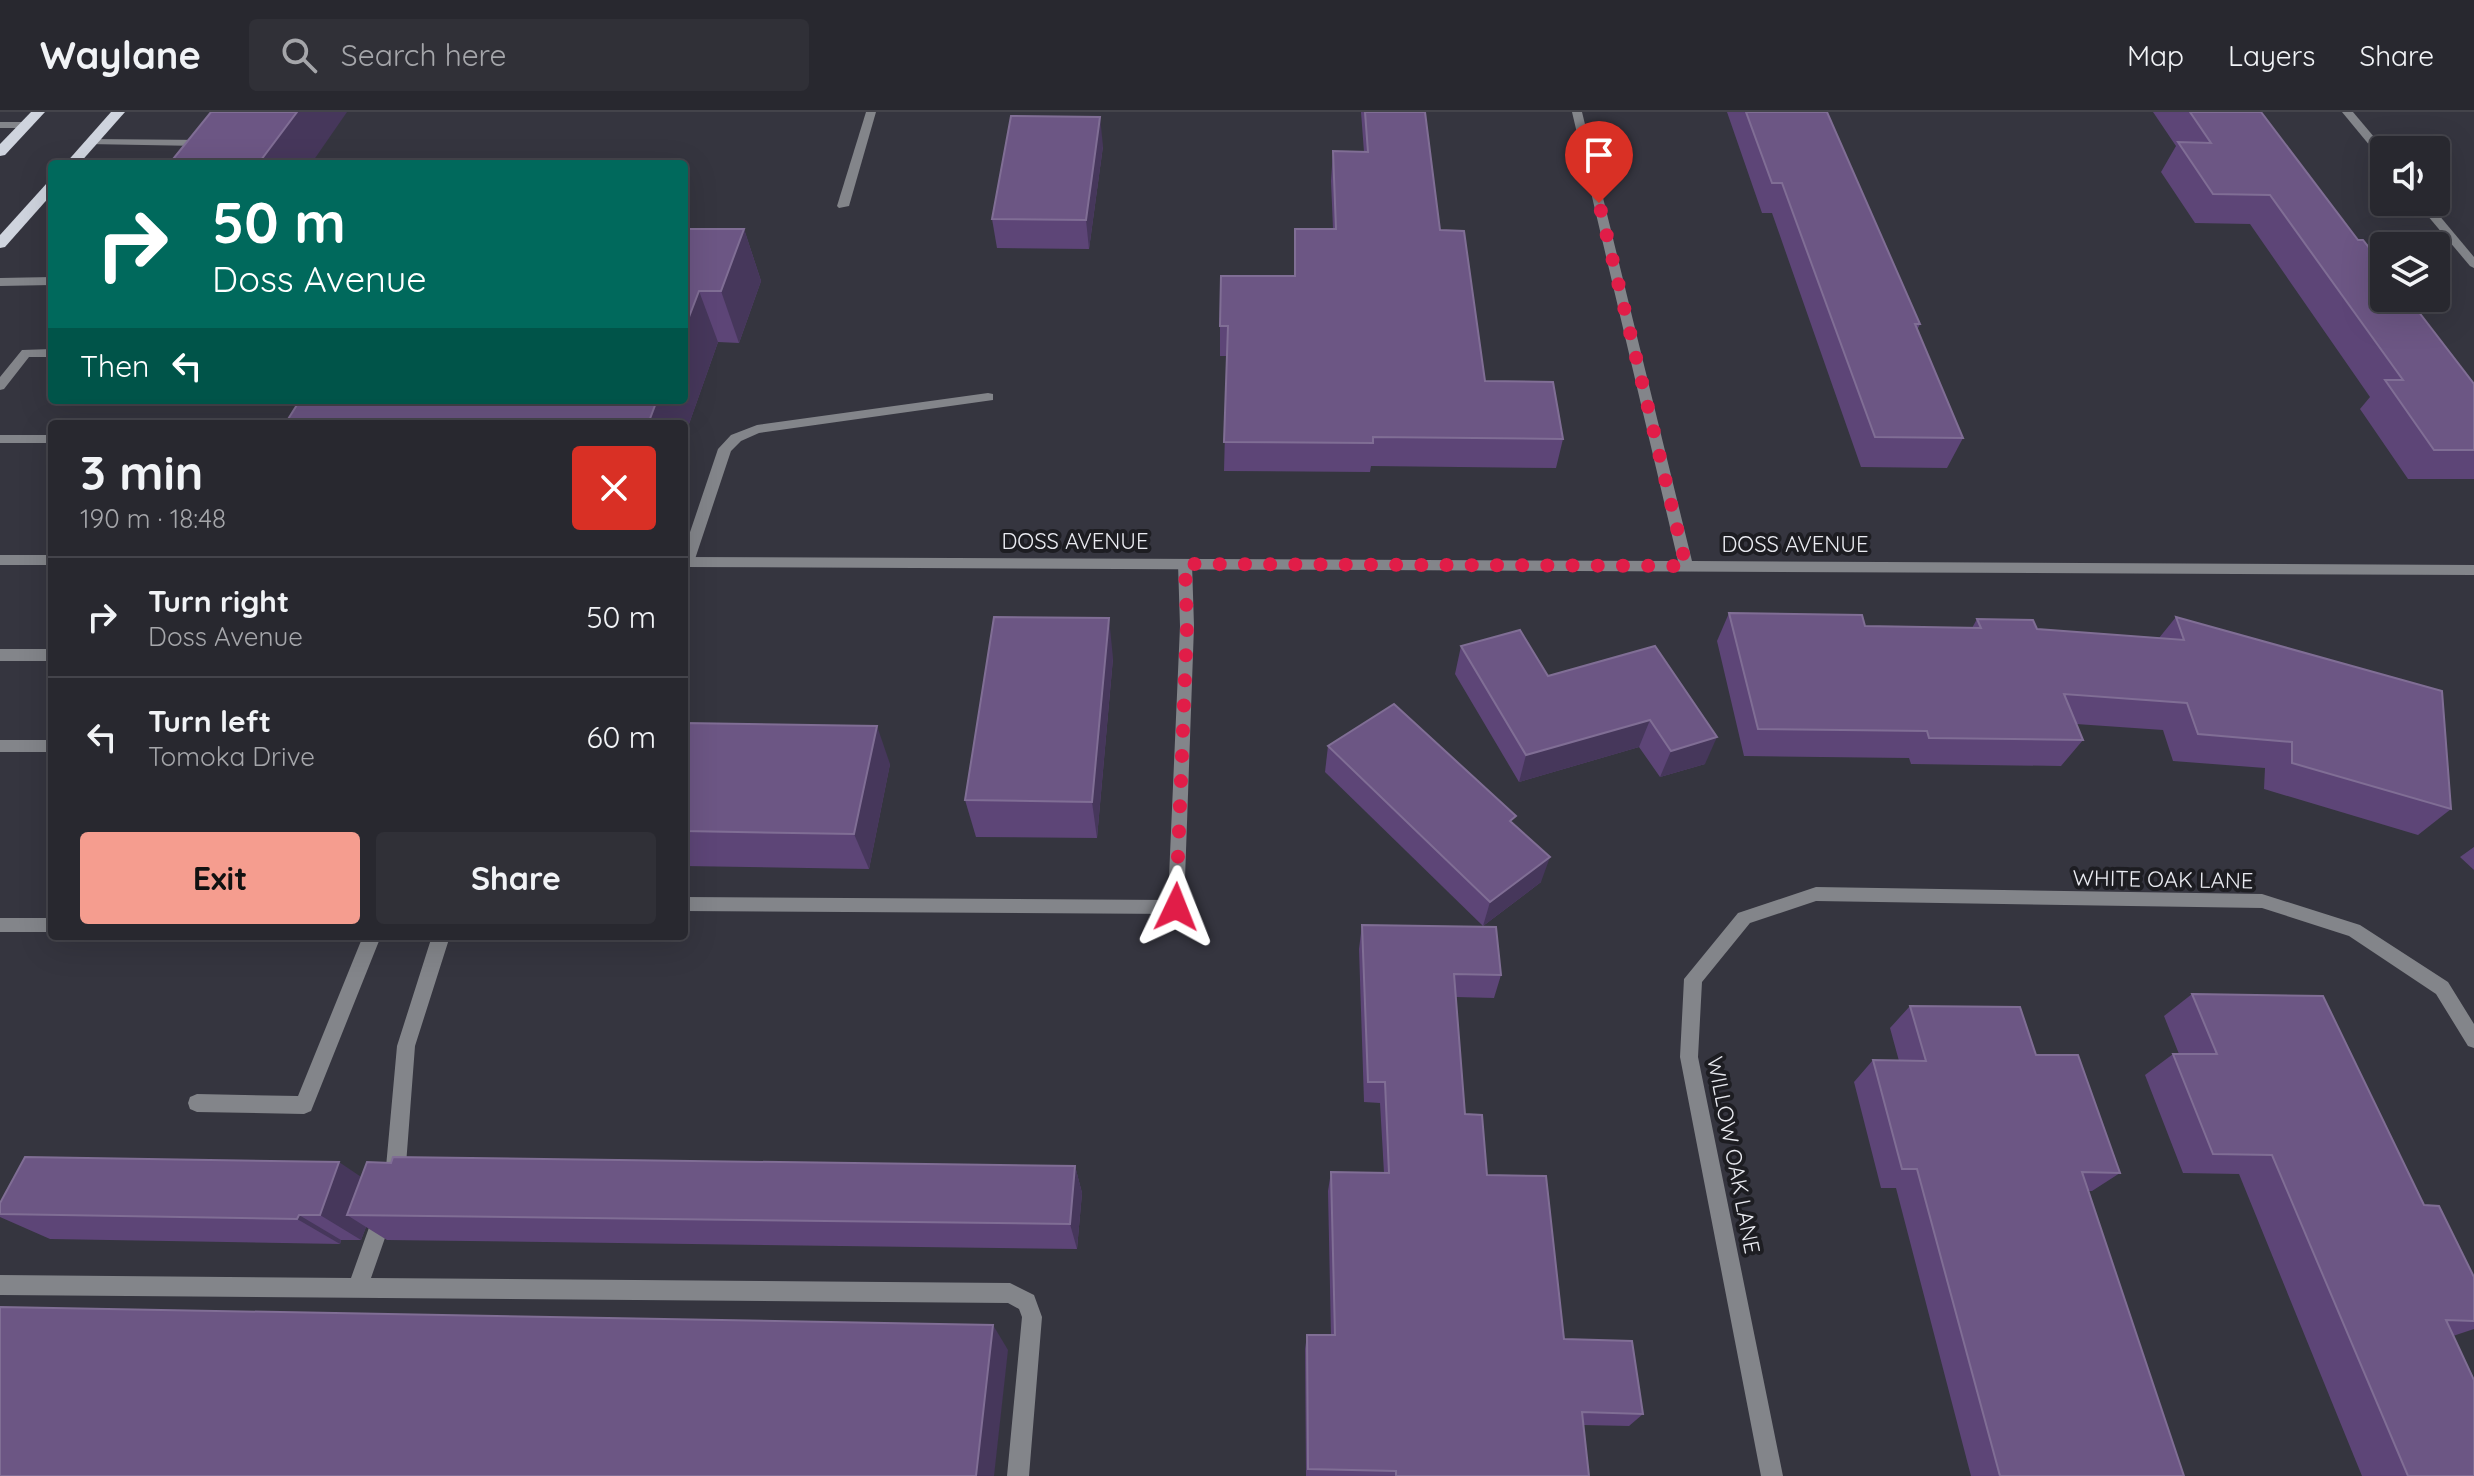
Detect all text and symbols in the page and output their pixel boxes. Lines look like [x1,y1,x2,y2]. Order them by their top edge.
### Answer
search box [249,19,809,91]
text: Waylane [40,31,201,79]
icon: search [277,33,321,77]
text: Search here [341,36,506,74]
text: Map [2127,38,2184,73]
text: Layers [2228,38,2315,73]
text: Share [2359,38,2434,73]
pin [1565,121,1633,203]
icon: arrive [1577,133,1621,177]
map controls [2370,136,2450,312]
button: sound [2370,136,2450,216]
text: 50 m [212,187,346,257]
icon: right [80,192,184,296]
button: layers [2370,232,2450,312]
text: Doss Avenue [212,256,427,301]
icon: left [165,344,209,388]
text: Then [80,347,149,385]
text: 3 min [80,442,203,502]
button: close [572,446,656,530]
text: 190 m · 18:48 [80,502,226,535]
street label: DOSS AVENUE [1002,527,1148,555]
street label: DOSS AVENUE [1722,530,1868,558]
text: Turn right [148,582,289,620]
icon: right [80,595,124,639]
text: 50 m [586,598,656,636]
text: Doss Avenue [148,620,303,653]
text: Turn left [148,702,271,740]
icon: left [80,715,124,759]
text: 60 m [586,718,656,756]
text: Tomoka Drive [148,740,315,773]
button: Exit [80,832,360,924]
button: Share [376,832,656,924]
street label: WHITE OAK LANE [2072,863,2254,895]
position arrow [1134,865,1218,949]
street label: WILLOW OAK LANE [1701,1054,1767,1256]

